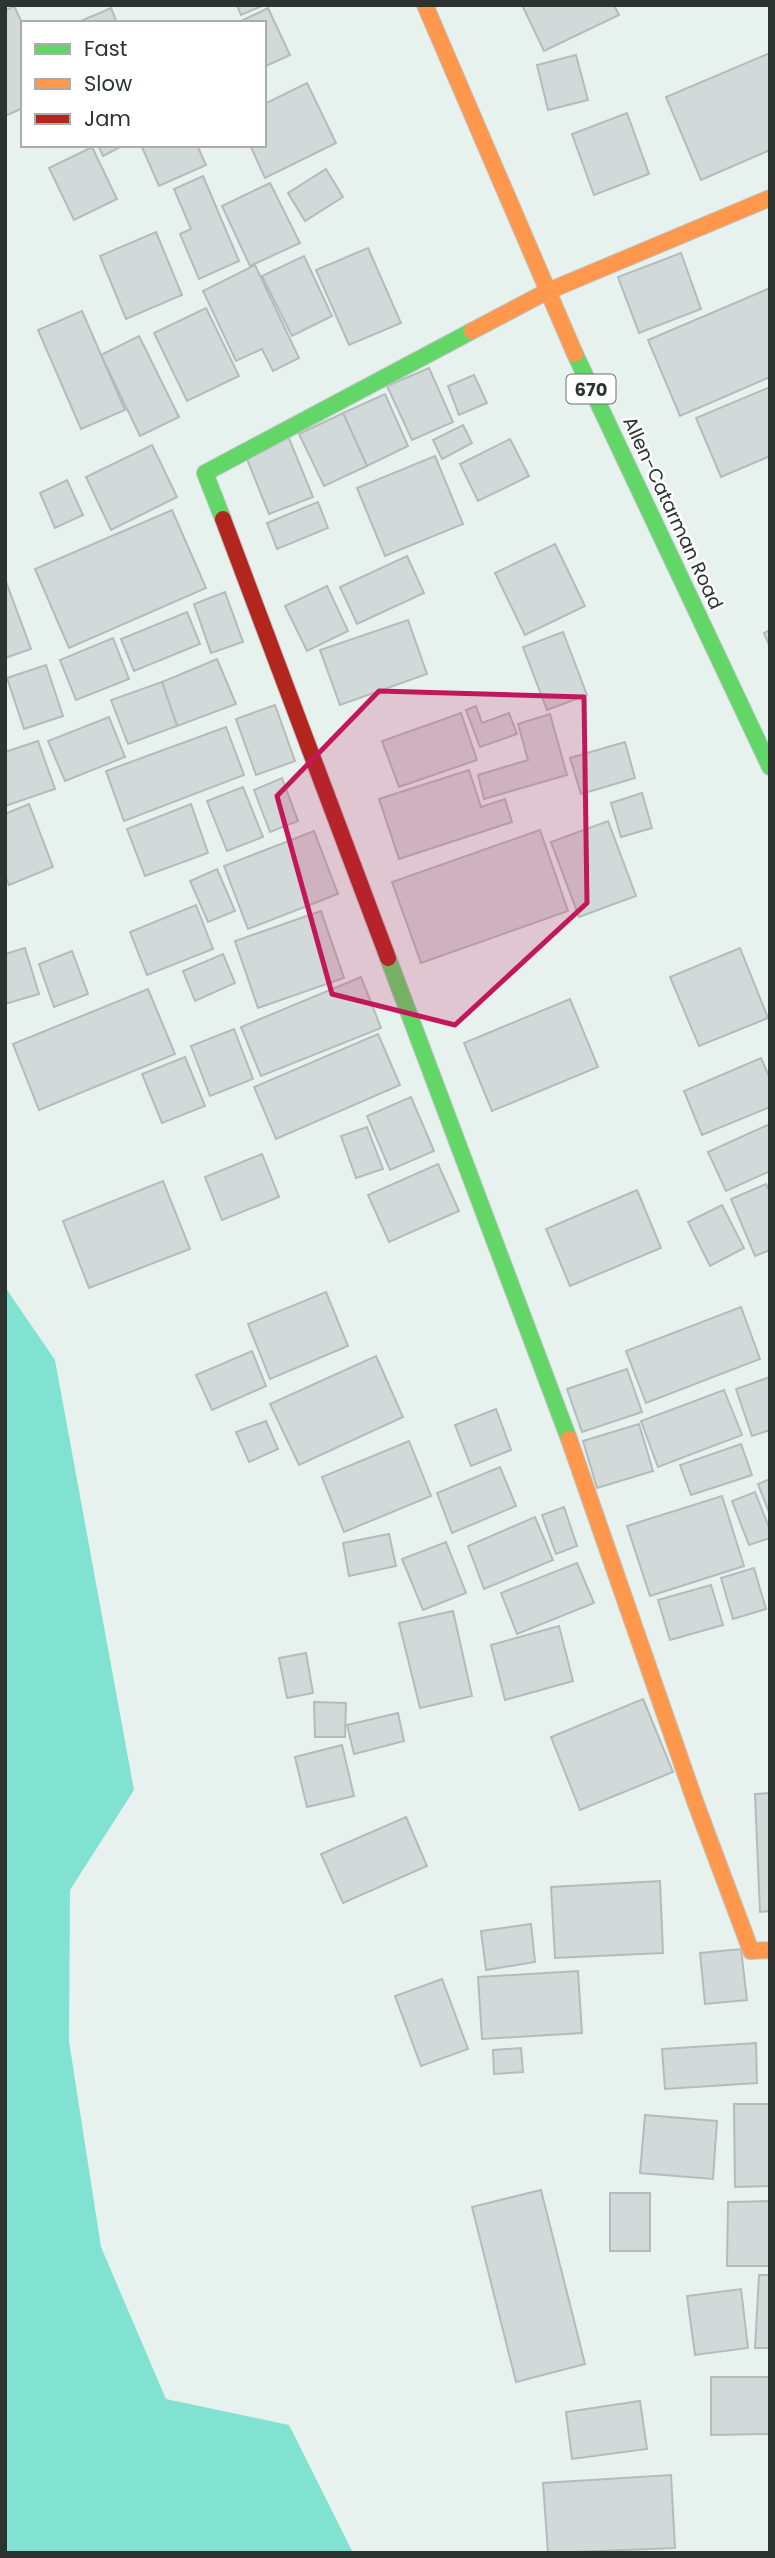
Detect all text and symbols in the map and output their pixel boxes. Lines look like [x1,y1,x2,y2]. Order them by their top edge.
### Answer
legend [21,21,266,147]
text: Fast [84,34,127,63]
text: Slow [84,69,132,98]
text: Jam [84,104,131,133]
road number: 670 [566,374,616,404]
street label: Allen-Catarman Road [616,412,730,614]

